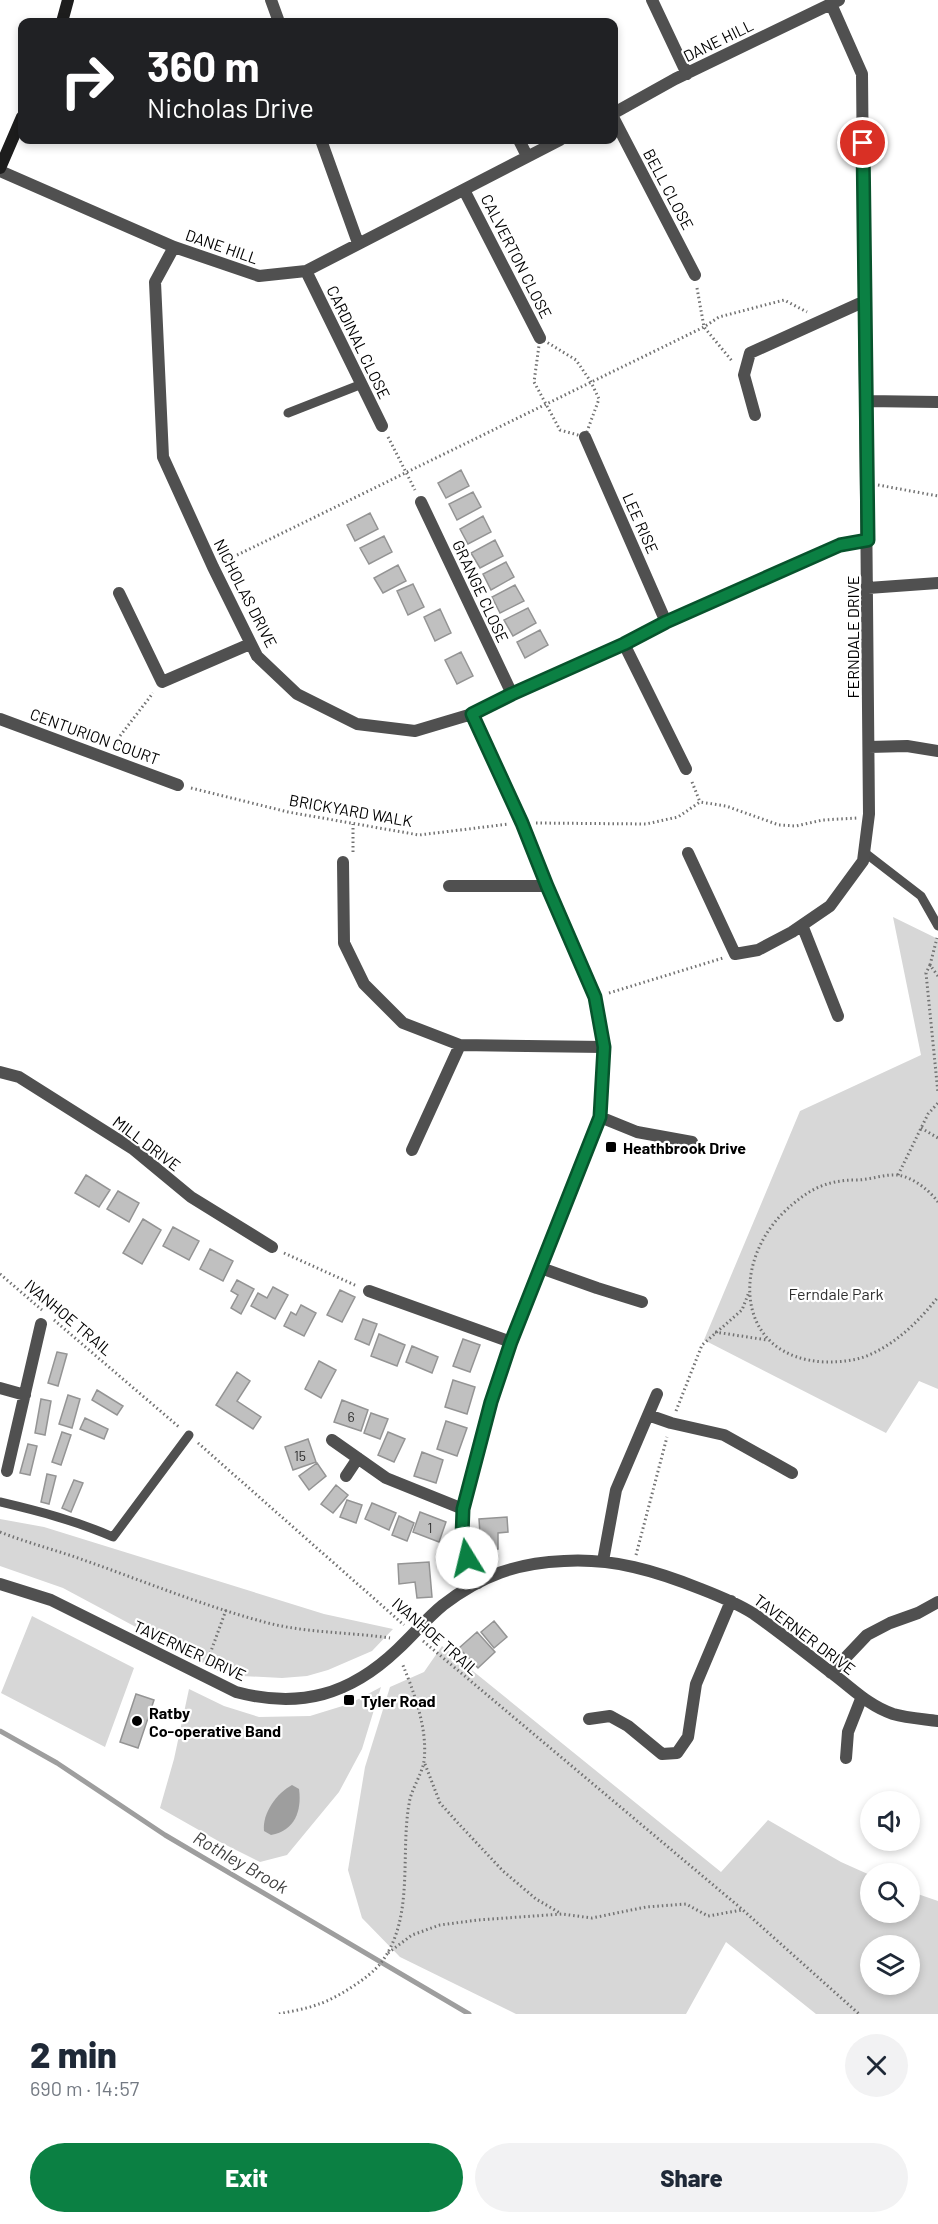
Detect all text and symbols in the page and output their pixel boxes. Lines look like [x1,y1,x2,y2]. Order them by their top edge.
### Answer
street label: DANE HILL [680,15,756,65]
text: 360 m [147,40,260,90]
icon: right [48,42,126,120]
text: Nicholas Drive [147,91,314,123]
pin [837,117,888,168]
icon: arrive [846,126,879,159]
street label: BELL CLOSE [640,145,698,233]
street label: CALVERTON CLOSE [478,191,556,321]
street label: DANE HILL [183,225,261,267]
street label: CARDINAL CLOSE [323,282,395,402]
street label: LEE RISE [619,490,663,556]
street label: NICHOLAS DRIVE [210,536,282,650]
street label: GRANGE CLOSE [449,537,513,645]
street label: FERNDALE DRIVE [843,575,862,699]
street label: CENTURION COURT [28,704,162,768]
street label: BRICKYARD WALK [288,790,414,830]
street label: MILL DRIVE [109,1111,185,1175]
place label: Heathbrook Drive [623,1138,746,1157]
marker: Heathbrook Drive [604,1140,618,1154]
street label: IVANHOE TRAIL [21,1275,117,1359]
park label: Ferndale Park [788,1284,884,1303]
house number: 6 [347,1408,355,1425]
house number: 15 [294,1447,306,1464]
house number: 1 [428,1519,432,1536]
position arrow [435,1526,499,1590]
street label: TAVERNER DRIVE [751,1590,859,1678]
street label: IVANHOE TRAIL [389,1593,483,1679]
street label: TAVERNER DRIVE [131,1616,249,1684]
place label: Tyler Road [361,1691,436,1710]
marker: Tyler Road [342,1693,356,1707]
place label: Ratby Co-operative Band [149,1703,281,1740]
marker: Ratby Co-operative Band [130,1714,144,1728]
map controls [860,1791,920,1995]
button: sound [860,1791,920,1851]
water label: Rothley Brook [190,1826,292,1898]
button: search [860,1863,920,1923]
button: layers [860,1935,920,1995]
text: 2 min [30,2032,117,2075]
button: close [845,2034,908,2097]
text: 690 m · 14:57 [30,2076,139,2100]
button: Exit [30,2143,463,2212]
button: Share [475,2143,908,2212]

